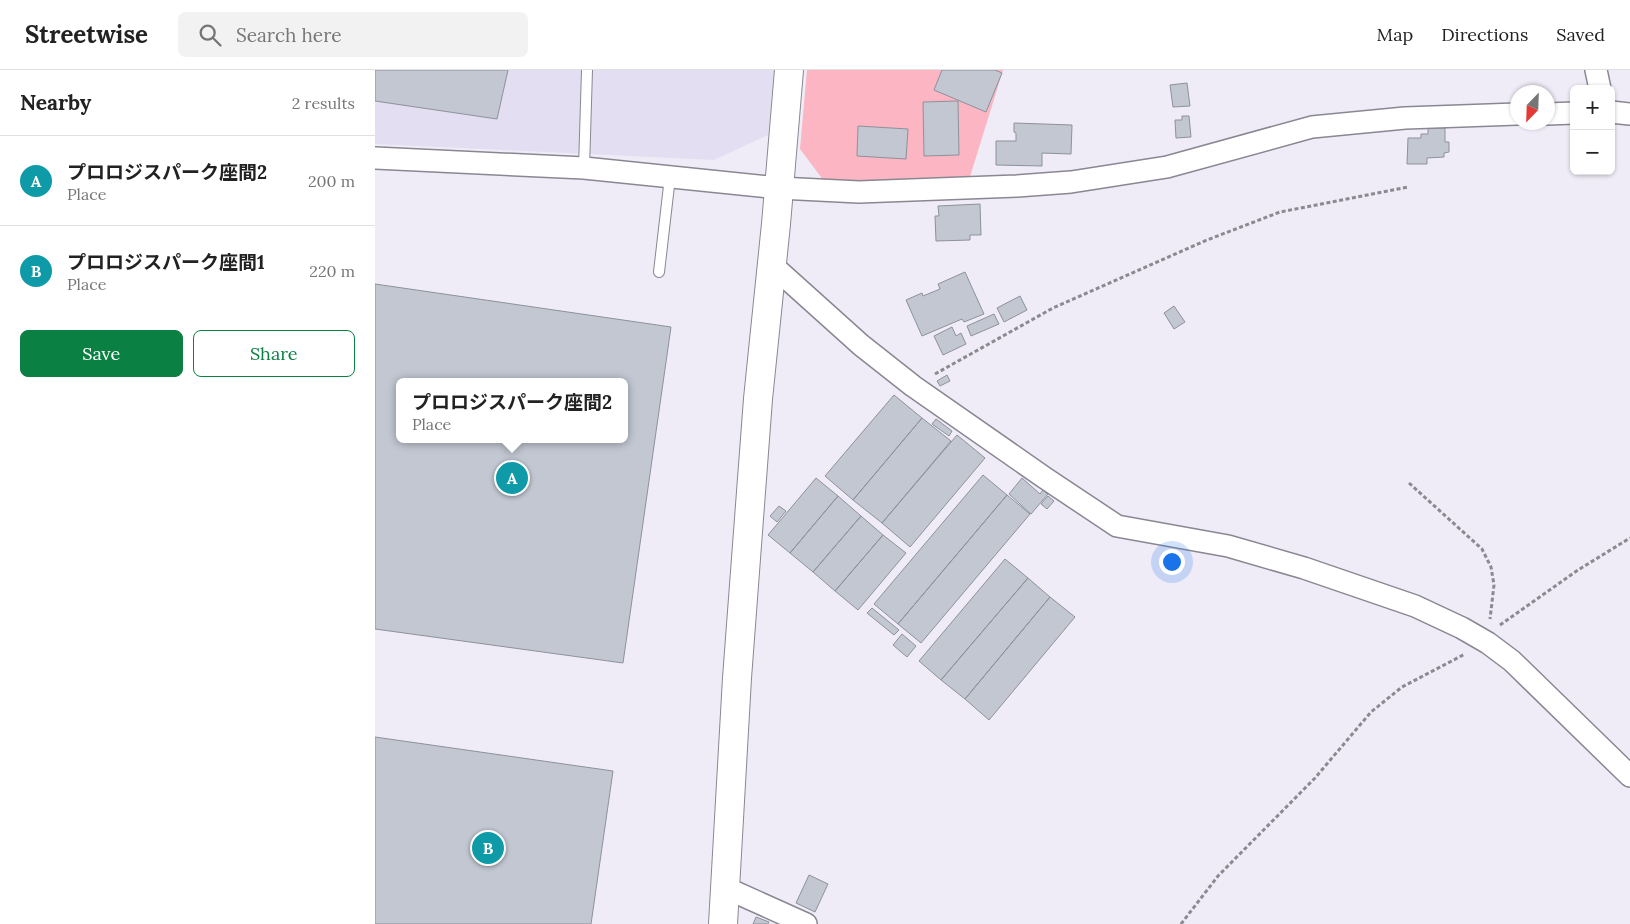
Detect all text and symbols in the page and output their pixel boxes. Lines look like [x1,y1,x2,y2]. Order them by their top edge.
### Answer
search box [178,12,528,57]
text: Streetwise [25,19,148,50]
icon: search [196,21,224,49]
text: Search here [236,23,342,47]
text: Map [1377,23,1413,46]
text: Directions [1441,23,1528,46]
text: Saved [1556,23,1605,46]
north arrow [1510,85,1555,130]
map controls [1570,85,1615,175]
button: + [1570,85,1615,130]
text: Nearby [20,89,91,116]
text: 2 results [292,93,355,113]
button: − [1570,130,1615,175]
text: プロロジスパーク座間2 [67,160,267,184]
text: A [31,171,41,191]
text: 200 m [308,171,355,191]
text: Place [67,184,106,204]
text: プロロジスパーク座間1 [67,250,265,274]
text: B [31,261,41,281]
text: 220 m [309,261,355,281]
text: Place [67,274,106,294]
button: Save [20,330,183,377]
button: Share [193,330,355,377]
popup [396,378,628,443]
text: プロロジスパーク座間2 [412,390,612,414]
text: Place [412,414,451,434]
pin: A [496,459,528,497]
your location [1159,549,1185,575]
pin: B [472,829,504,867]

